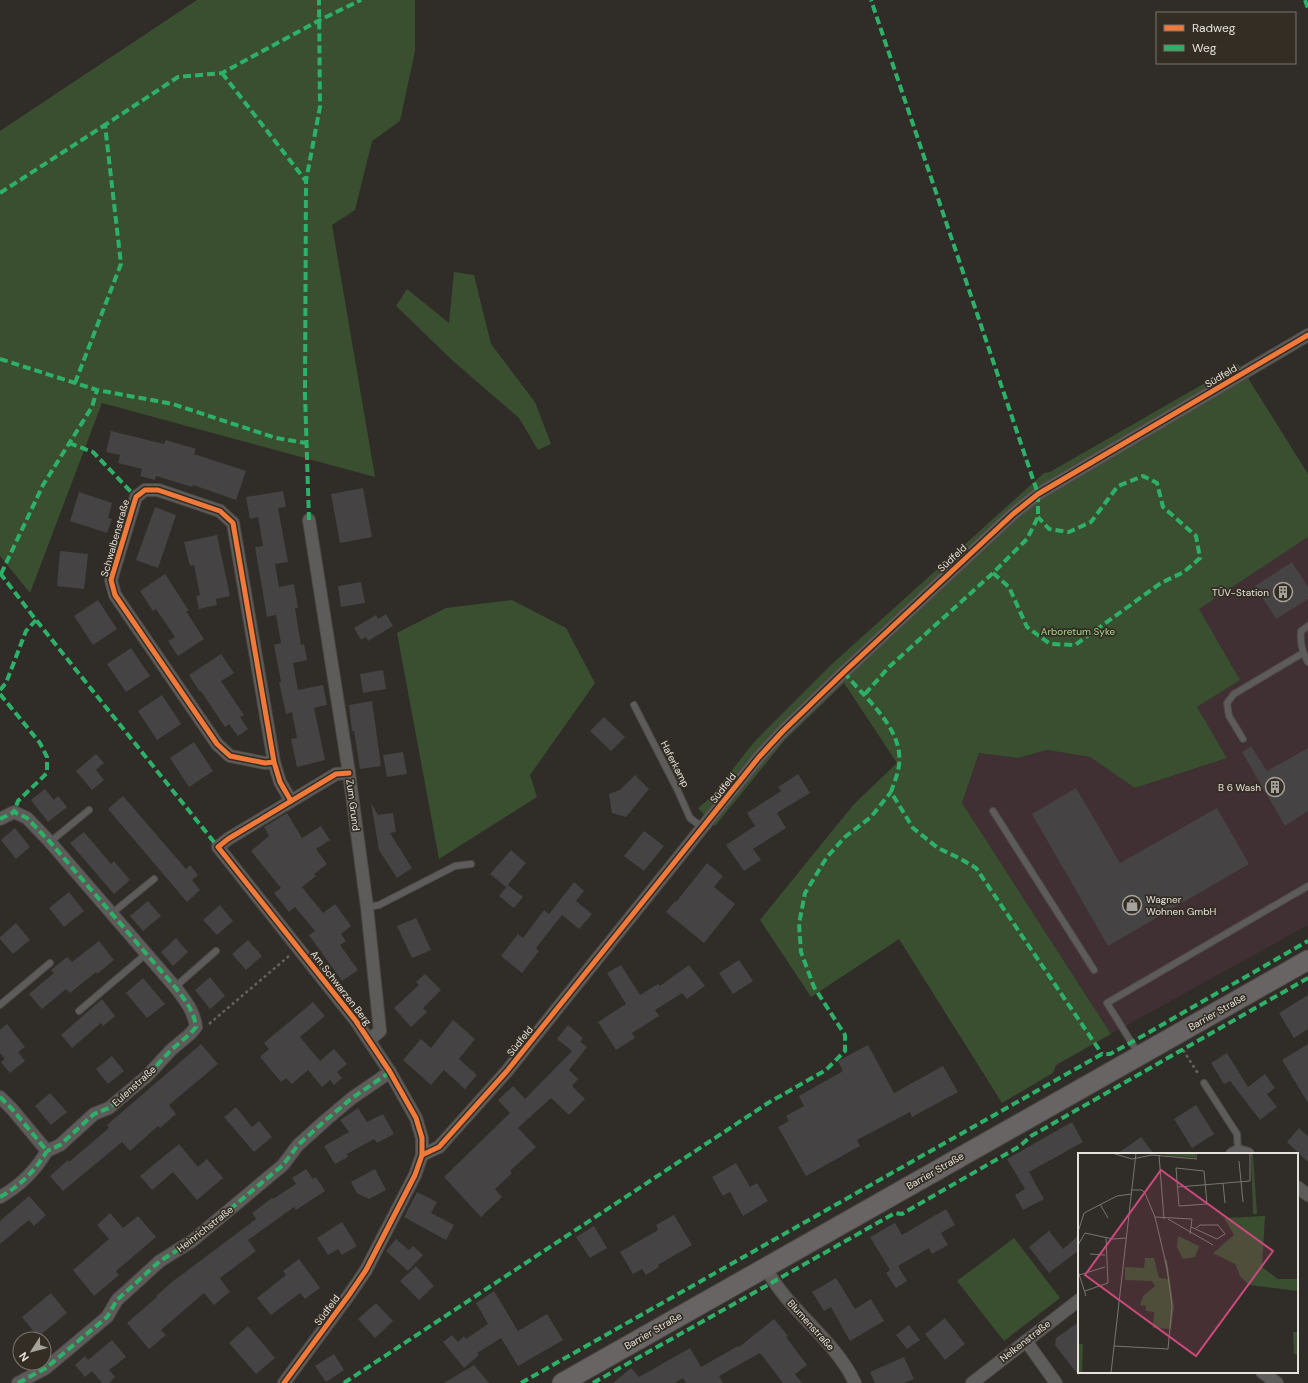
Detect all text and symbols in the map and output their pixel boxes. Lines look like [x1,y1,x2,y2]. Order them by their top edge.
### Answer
legend [1156,12,1296,64]
text: Radweg [1192,20,1236,36]
text: Weg [1192,40,1217,56]
street label: Südfeld [1203,361,1239,391]
street label: Schwalbenstraße [98,497,132,578]
street label: Südfeld [935,541,969,575]
building icon: TÜV-Station [1272,581,1294,603]
place label: TÜV-Station [1212,586,1269,599]
park label: Arboretum Syke [1041,625,1116,638]
street label: Haferkamp [658,739,692,789]
street label: Südfeld [707,770,739,806]
building icon: B 6 Wash [1264,776,1286,798]
street label: Zum Grund [343,779,363,831]
place label: B 6 Wash [1218,781,1261,794]
place label: Wagner Wohnen GmbH [1146,893,1216,918]
shop icon: Wagner Wohnen GmbH [1121,894,1143,916]
street label: Am Schwarzen Berg [308,948,375,1028]
street label: Barrier Straße [1186,990,1248,1034]
street label: Südfeld [504,1023,536,1059]
street label: Eulenstraße [109,1063,159,1109]
street label: Barrier Straße [904,1149,966,1193]
inset map [1078,1153,1298,1373]
street label: Heinrichstraße [174,1203,236,1255]
street label: Südfeld [311,1292,343,1328]
street label: Blumenstraße [785,1297,838,1353]
street label: Barrier Straße [622,1309,684,1353]
street label: Nelkenstraße [997,1317,1053,1365]
north arrow [12,1331,52,1371]
text: N [16,1350,32,1364]

